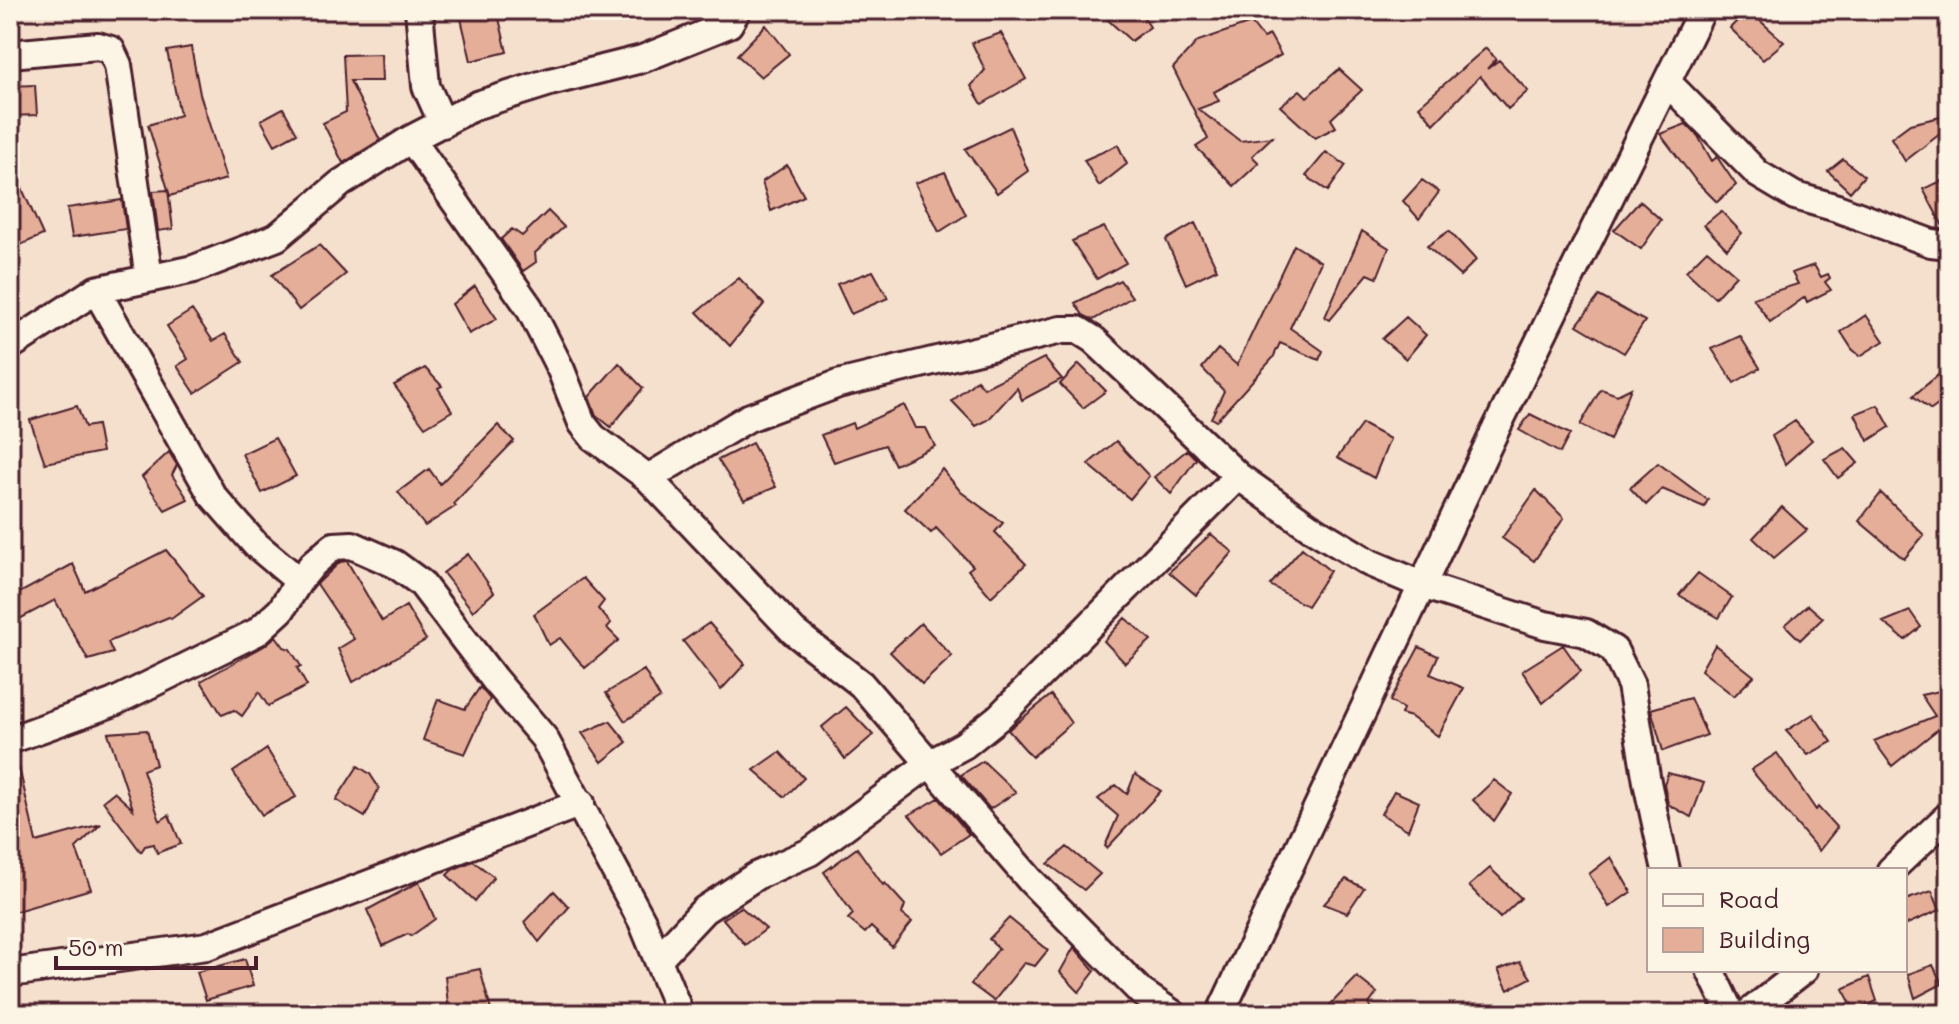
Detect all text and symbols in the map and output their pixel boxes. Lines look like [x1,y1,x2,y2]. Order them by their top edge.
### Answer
legend [1647,868,1907,972]
text: Road [1719,883,1779,914]
scale bar [56,920,256,970]
text: Building [1719,923,1810,954]
text: 50 m [68,931,124,962]

